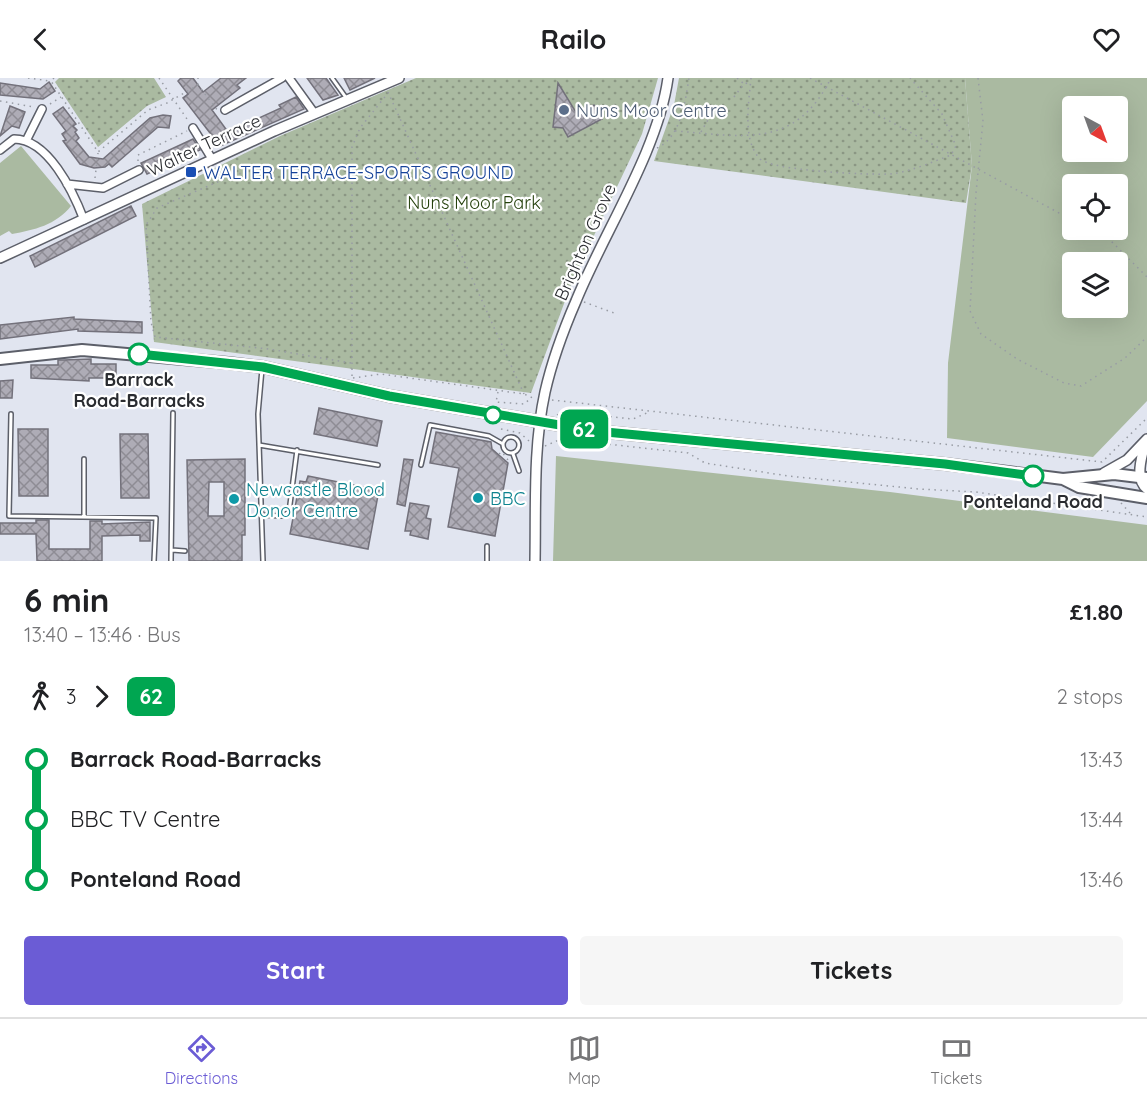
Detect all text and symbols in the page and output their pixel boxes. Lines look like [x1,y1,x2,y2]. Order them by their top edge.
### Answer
text: Railo [541,22,606,56]
icon: back [24,23,57,56]
icon: heart [1090,23,1123,56]
north arrow [1062,96,1128,162]
map controls [1062,96,1128,318]
place label: Nuns Moor Centre [576,99,727,122]
marker: Nuns Moor Centre [557,103,571,117]
street label: Walter Terrace [143,109,265,181]
place label: WALTER TERRACE-SPORTS GROUND [203,161,513,184]
marker: WALTER TERRACE-SPORTS GROUND [184,165,198,179]
button: locate [1062,174,1128,240]
street label: Brighton Grove [549,180,621,304]
park label: Nuns Moor Park [407,191,541,214]
button: layers [1062,252,1128,318]
marker: Barrack Road-Barracks [128,343,150,365]
place label: Barrack Road-Barracks [73,368,205,412]
unlabelled marker [484,406,502,424]
line badge: 62 [557,410,611,448]
text: 62 [572,416,596,442]
marker: Ponteland Road [1022,465,1044,487]
place label: Newcastle Blood Donor Centre [246,478,385,522]
place label: BBC [490,487,525,510]
place label: Ponteland Road [963,490,1103,513]
marker: BBC [471,491,485,505]
marker: Newcastle Blood Donor Centre [227,492,241,506]
text: 6 min [24,579,109,620]
text: £1.80 [1070,598,1123,626]
text: 13:40 – 13:46 · Bus [24,622,181,647]
icon: walk [24,680,57,713]
icon: forward [85,680,118,713]
text: 62 [139,683,163,709]
text: 3 [66,684,76,709]
text: 2 stops [1057,684,1123,709]
text: Barrack Road-Barracks [70,745,321,773]
text: 13:43 [1080,747,1123,772]
text: BBC TV Centre [70,805,221,833]
text: 13:44 [1080,807,1123,832]
text: Ponteland Road [70,865,241,893]
text: 13:46 [1080,867,1123,892]
button: Start [24,936,568,1005]
button: Tickets [580,936,1123,1005]
tab: Directions [165,1032,238,1088]
tab: Map [568,1032,601,1088]
tab: Tickets [930,1032,982,1088]

